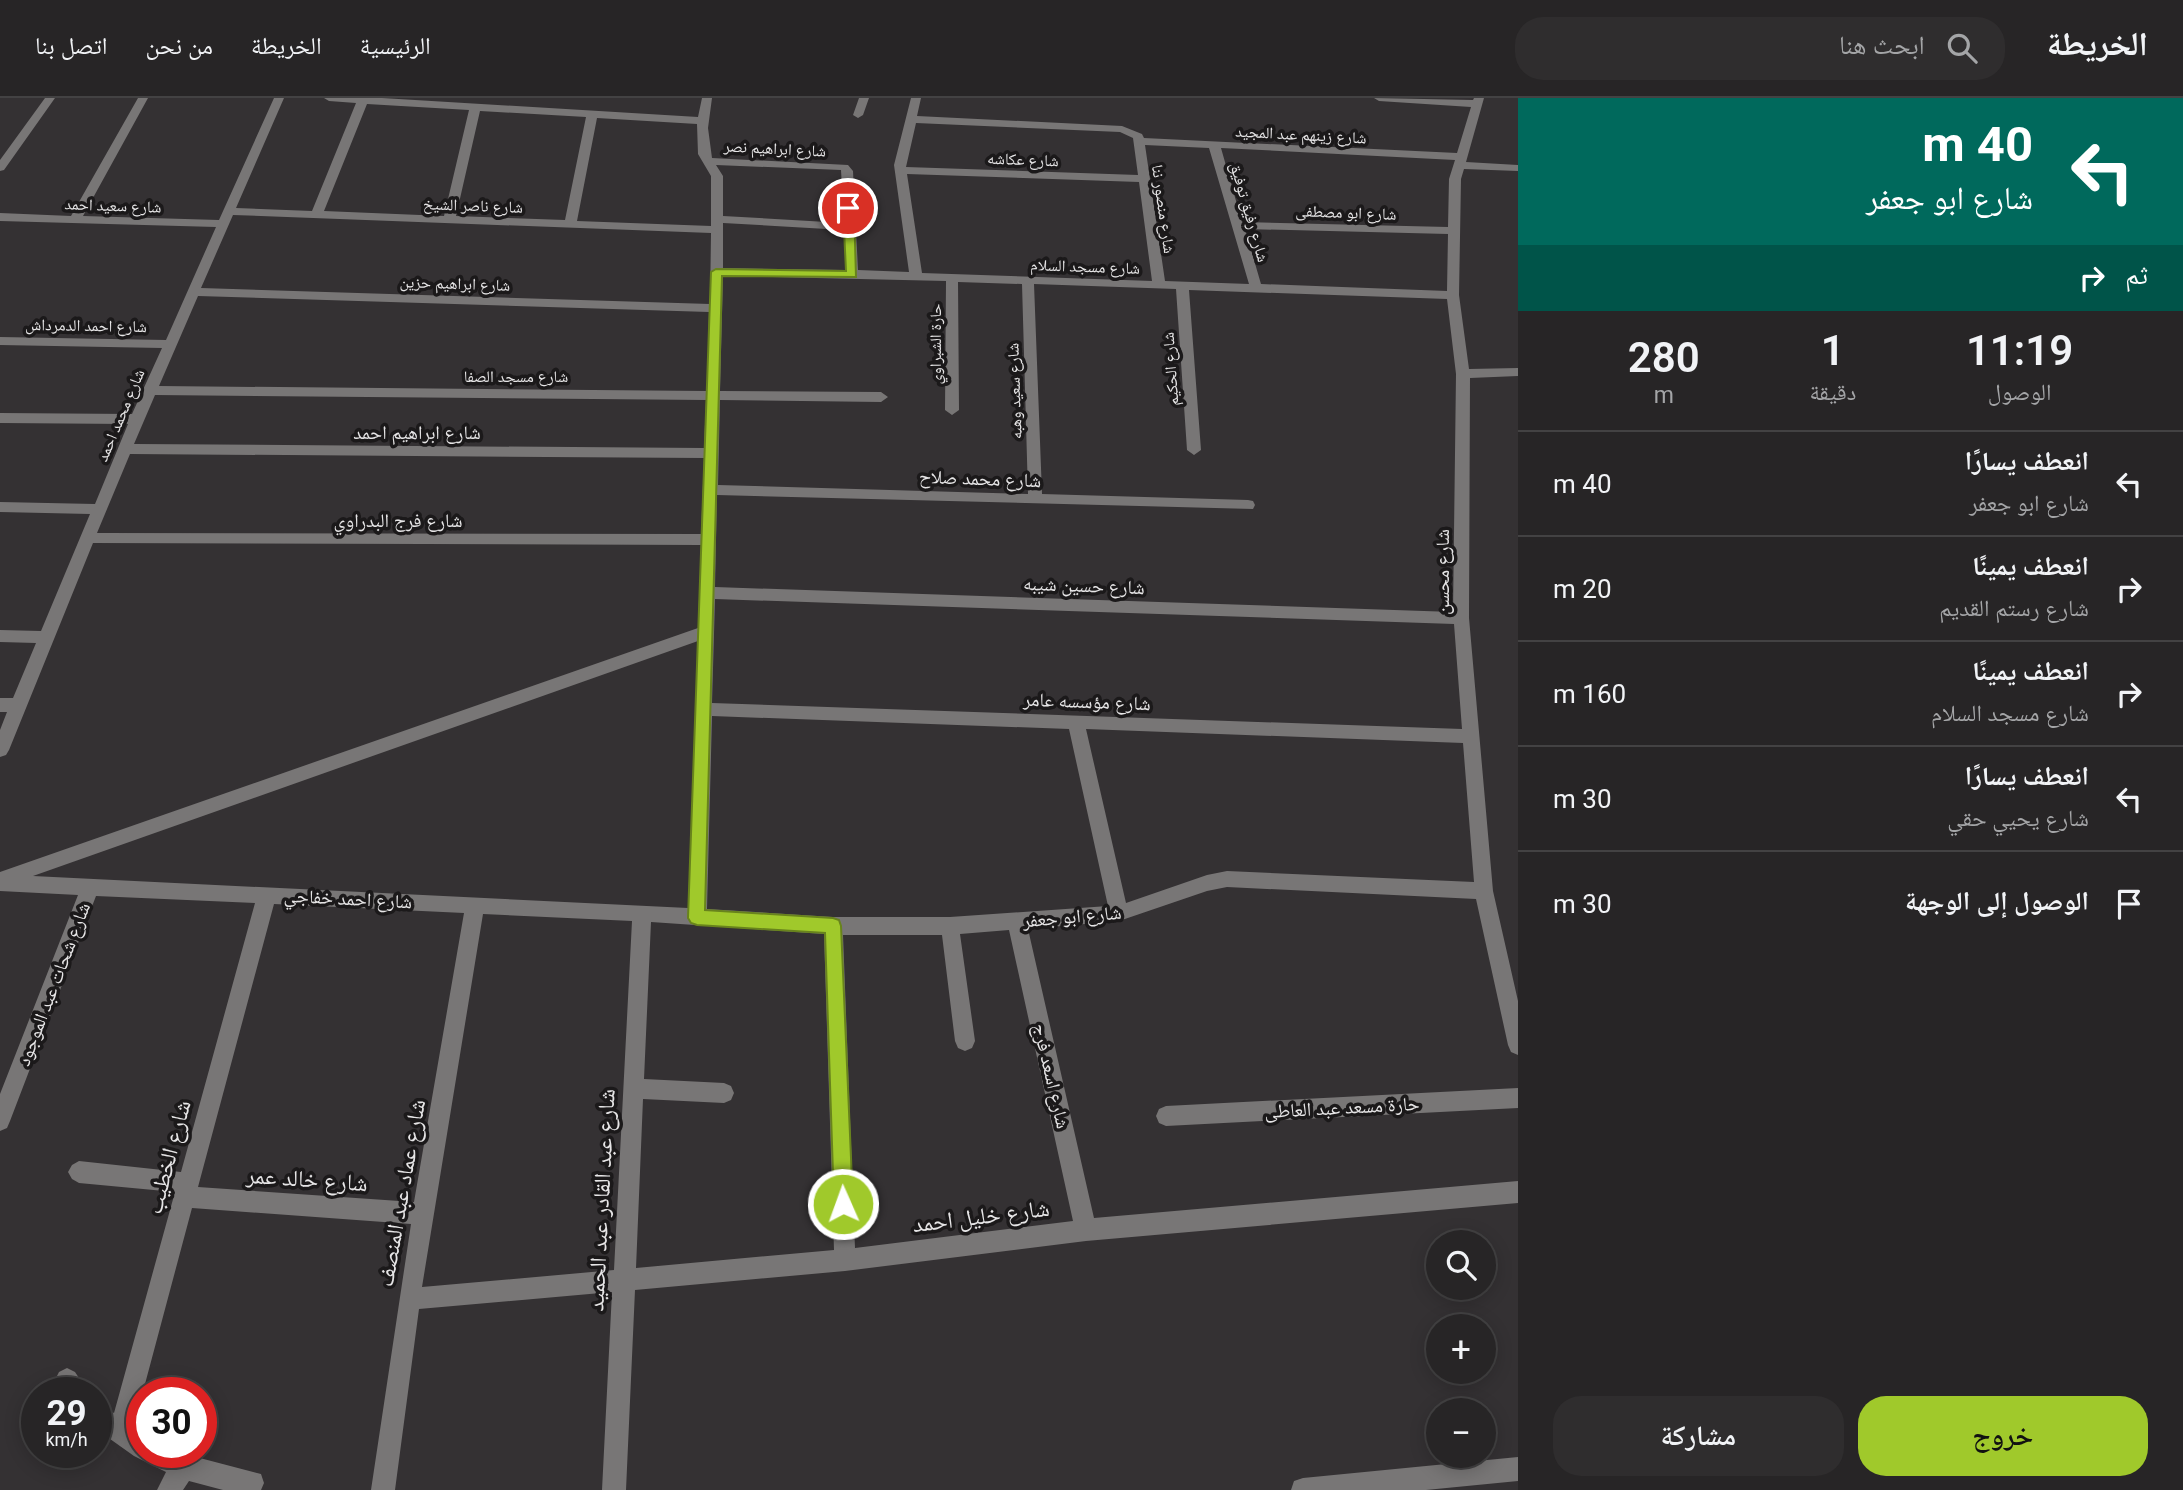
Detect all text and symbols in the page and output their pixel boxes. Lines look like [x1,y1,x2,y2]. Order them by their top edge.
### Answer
search box [1515,17,2005,80]
text: الخريطة [2047,24,2148,63]
icon: search [1943,29,1981,67]
text: ابحث هنا [1839,30,1925,60]
text: اتصل بنا [35,32,107,60]
text: من نحن [145,32,213,60]
text: الخريطة [251,32,322,60]
text: الرئيسية [360,32,431,60]
text: 40 m [1922,116,2033,173]
street label: شارع زينهم عبد المجيد [1235,122,1367,148]
icon: left [2057,126,2148,217]
street label: شارع ابراهيم نصر [722,136,827,162]
street label: شارع عكاشه [987,149,1059,171]
street label: شارع رفيق توفيق [1225,160,1273,265]
street label: شارع منصور ننا [1147,163,1179,255]
pin [818,178,878,238]
text: شارع ابو جعفر [1866,179,2033,217]
icon: arrive [829,189,867,227]
street label: شارع سعيد احمد [64,194,162,218]
street label: شارع ناصر الشيخ [423,194,523,218]
street label: شارع ابو مصطفى [1295,201,1397,225]
street label: شارع مسجد السلام [1030,255,1140,279]
icon: right [2073,259,2111,297]
text: ثم [2125,260,2148,290]
street label: شارع ابراهيم حزين [399,272,511,296]
street label: حارة الشبراوي [926,303,948,385]
street label: شارع احمد الدمرداش [25,315,147,337]
text: 1 [1821,326,1845,375]
text: 11:19 [1966,326,2073,375]
street label: شارع الحكيم [1158,331,1184,406]
text: 280 [1628,333,1700,382]
street label: شارع سعيد وهبه [1003,342,1027,439]
street label: شارع محمد احمد [92,366,149,465]
street label: شارع مسجد الصفا [464,367,568,387]
text: دقيقة [1809,379,1856,406]
text: الوصول [1988,379,2051,406]
text: m [1654,382,1674,409]
street label: شارع ابراهيم احمد [353,421,481,445]
text: انعطف يسارًا [1965,446,2089,476]
street label: شارع محمد صلاح [918,465,1042,492]
icon: left [2110,465,2148,503]
text: 40 m [1553,469,1612,499]
text: شارع ابو جعفر [1969,490,2089,517]
street label: شارع فرج البدراوي [334,509,462,536]
street label: شارع محسن [1431,529,1454,615]
text: انعطف يمينًا [1972,551,2089,581]
icon: right [2110,570,2148,608]
street label: شارع حسين شيبه [1023,572,1145,599]
text: 20 m [1553,574,1612,604]
text: شارع رستم القديم [1939,595,2089,622]
text: انعطف يمينًا [1972,656,2089,686]
icon: right [2110,675,2148,713]
text: 160 m [1553,679,1626,709]
street label: شارع مؤسسه عامر [1022,688,1151,715]
text: شارع مسجد السلام [1931,700,2089,727]
text: انعطف يسارًا [1965,761,2089,791]
icon: left [2110,780,2148,818]
text: 30 m [1553,784,1612,814]
text: شارع يحيي حقي [1947,805,2089,832]
street label: شارع احمد خفاجي [283,884,413,917]
icon: arrive [2110,885,2148,923]
text: الوصول إلى الوجهة [1905,886,2089,916]
text: 30 m [1553,889,1612,919]
street label: شارع شحات عبد الموجود [12,899,95,1069]
street label: شارع ابو جعفر [1021,901,1122,932]
street label: شارع اسعد فرج [1028,1021,1075,1131]
street label: شارع عبد القادر عبد الحميد [582,1088,622,1312]
street label: حارة مسعد عبد العاطى [1264,1092,1420,1123]
street label: شارع الخطيب [140,1097,198,1217]
street label: شارع عماد عبد المنصف [372,1097,432,1289]
street label: شارع خالد عمر [244,1162,369,1198]
position arrow [806,1167,880,1241]
street label: شارع خليل احمد [911,1195,1051,1239]
map controls [1426,1230,1496,1468]
button: search [1426,1230,1496,1300]
button: + [1426,1314,1496,1384]
speed limit sign: 30 [126,1377,217,1468]
text: 29 [46,1393,87,1434]
button: مشاركة [1553,1396,1844,1476]
button: خروج [1858,1396,2148,1476]
button: − [1426,1398,1496,1468]
text: km/h [45,1429,88,1450]

